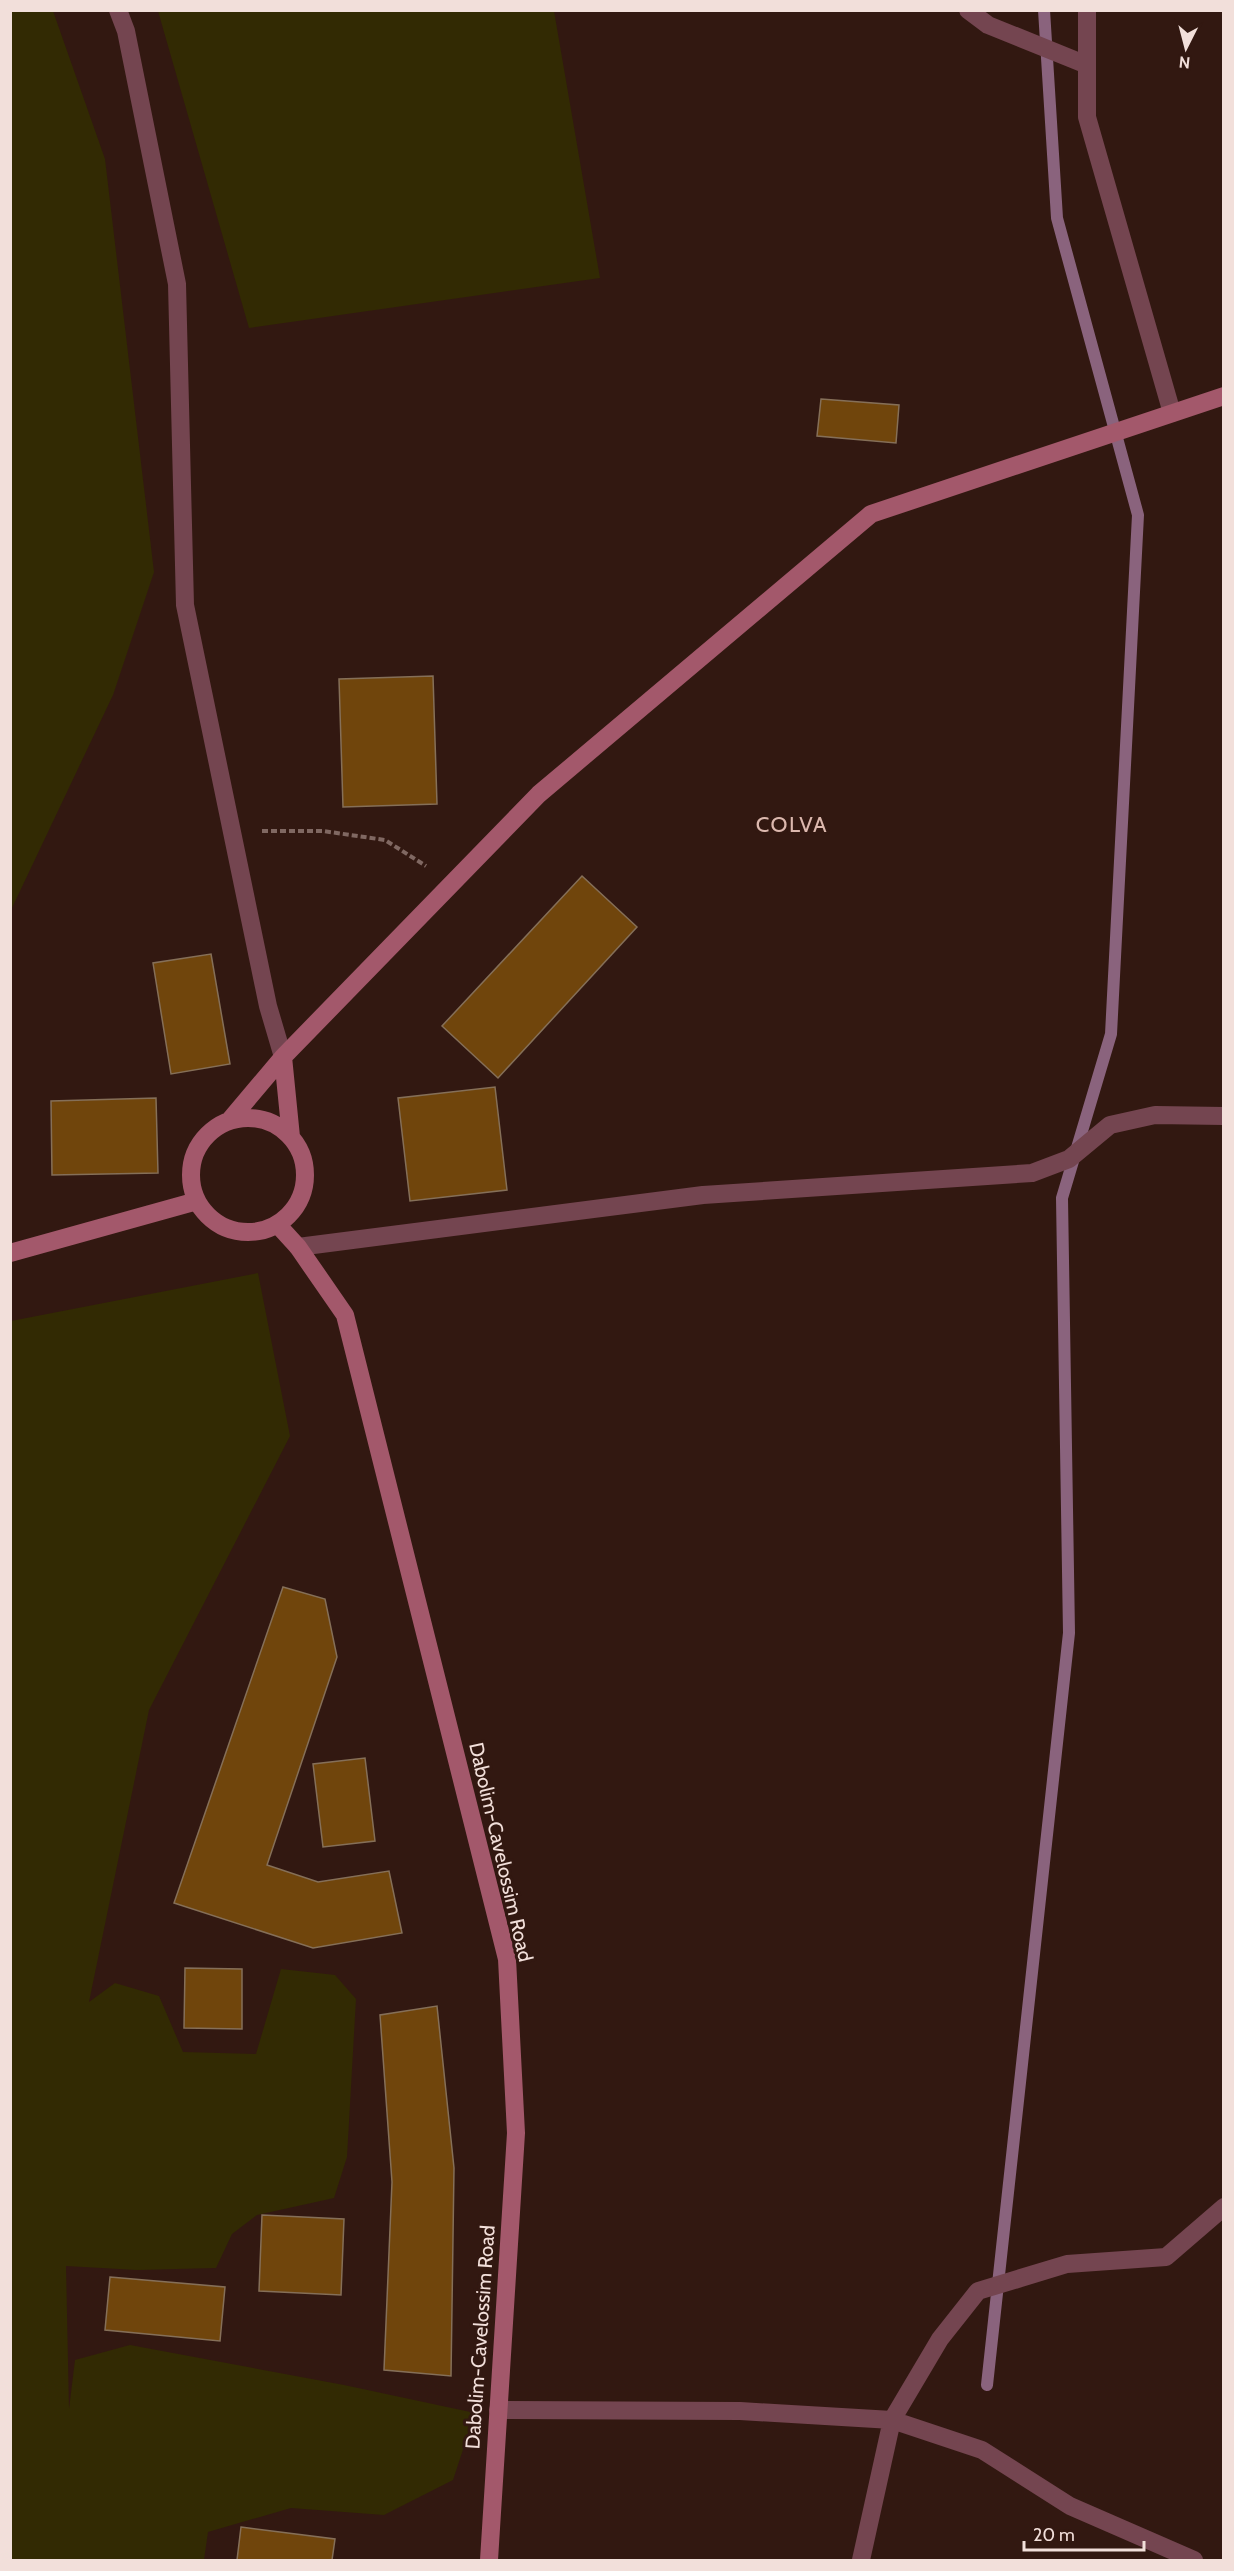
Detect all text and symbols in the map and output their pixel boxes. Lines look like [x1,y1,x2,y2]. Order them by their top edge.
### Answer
north arrow [1156,18,1216,78]
text: N [1178,52,1191,72]
district label: COLVA [756,811,828,838]
street label: Dabolim-Cavelossim Road [464,1740,538,1964]
street label: Dabolim-Cavelossim Road [460,2224,500,2450]
scale bar [1024,2514,1144,2552]
text: 20 m [1033,2524,1075,2546]

